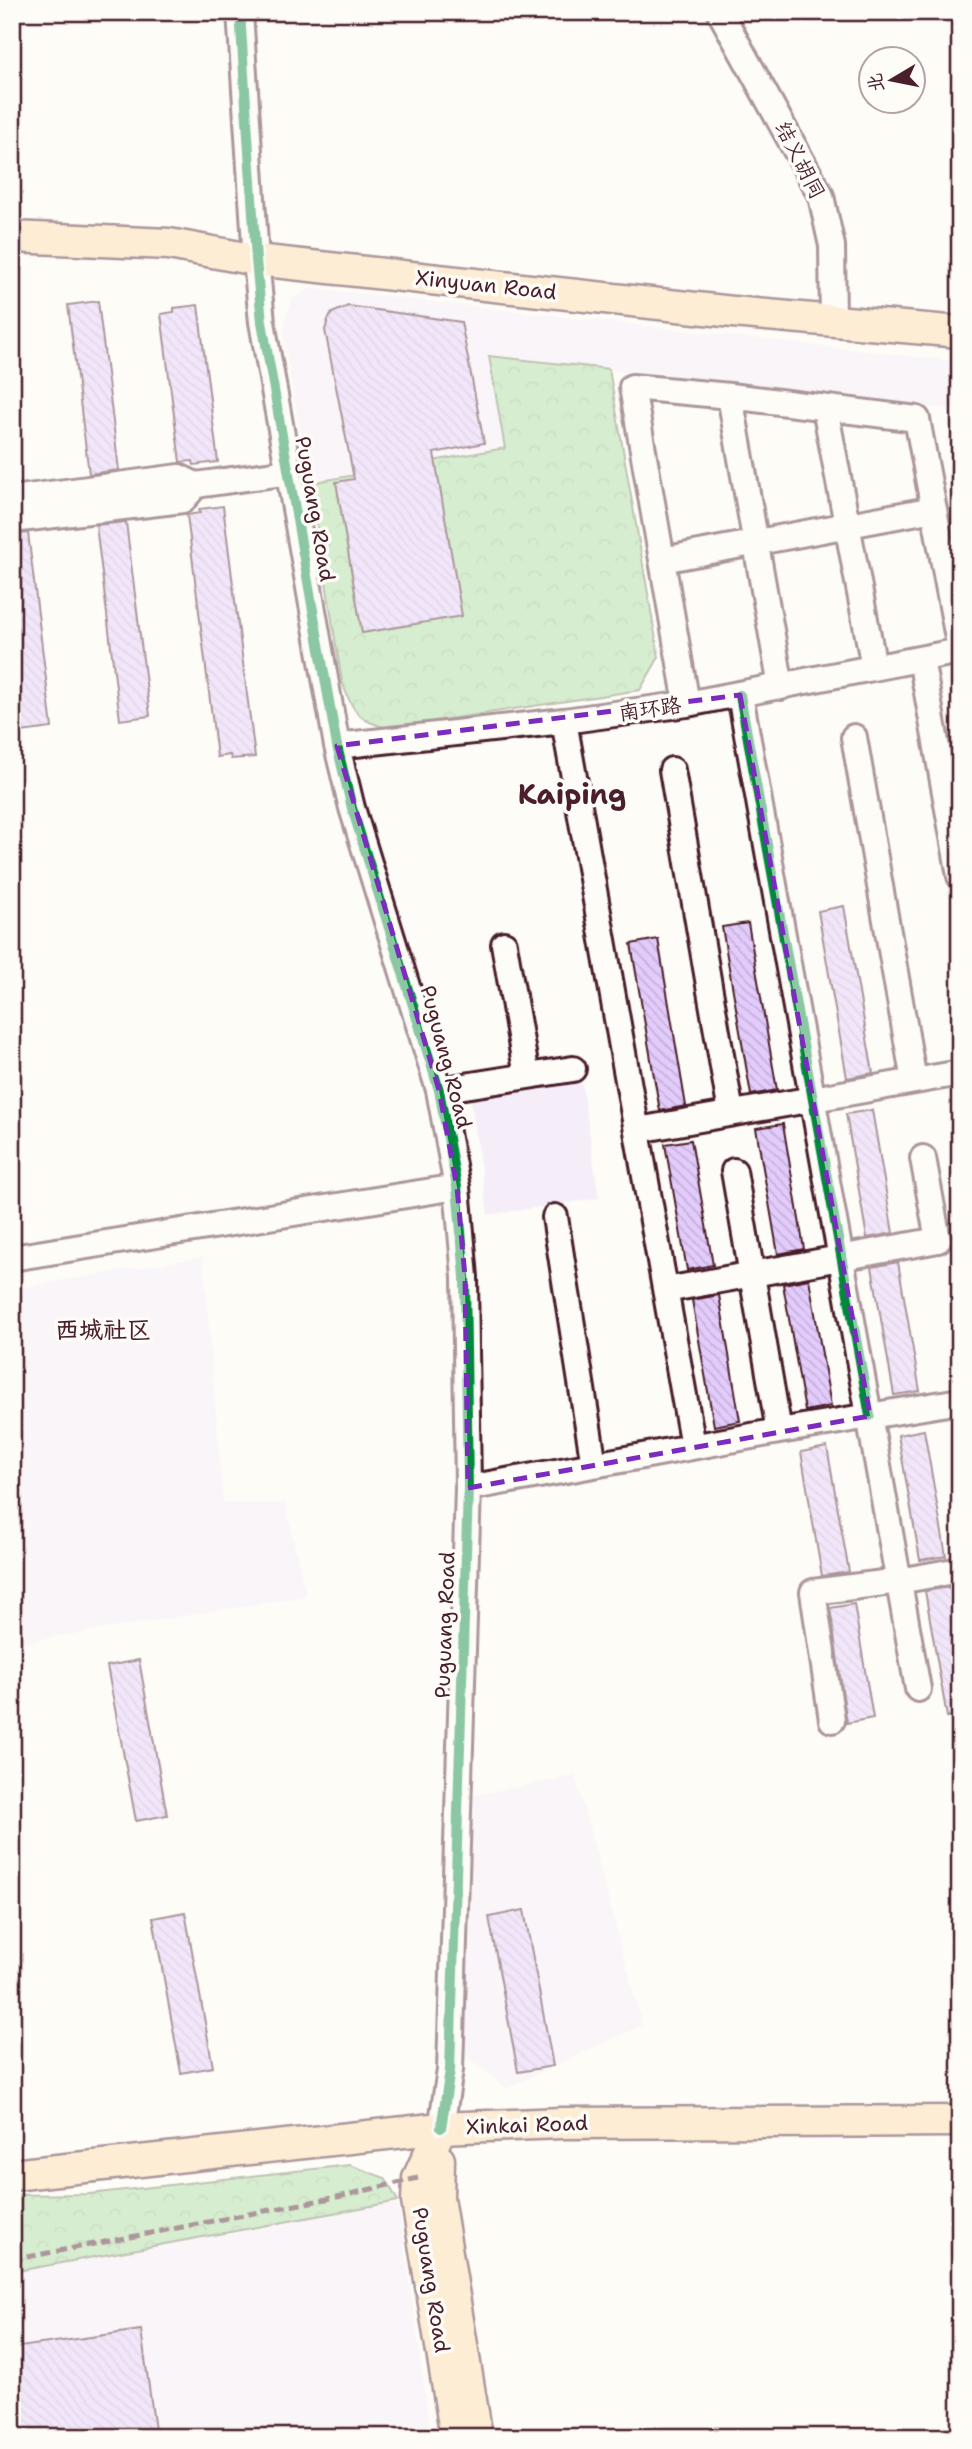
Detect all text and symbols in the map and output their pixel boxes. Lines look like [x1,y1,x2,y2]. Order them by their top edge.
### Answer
north arrow [856,46,926,116]
text: 北 [862,71,890,94]
street label: 结义胡同 [768,116,832,204]
street label: Xinyuan Road [414,264,558,306]
street label: Puguang Road [288,434,342,584]
street label: 南环路 [617,691,683,727]
district label: Kaiping [518,775,626,813]
street label: Puguang Road [413,982,479,1132]
district label: 西城社区 [55,1314,151,1346]
street label: Puguang Road [428,1551,462,1699]
street label: Xinkai Road [465,2109,589,2141]
street label: Puguang Road [406,2205,456,2355]

